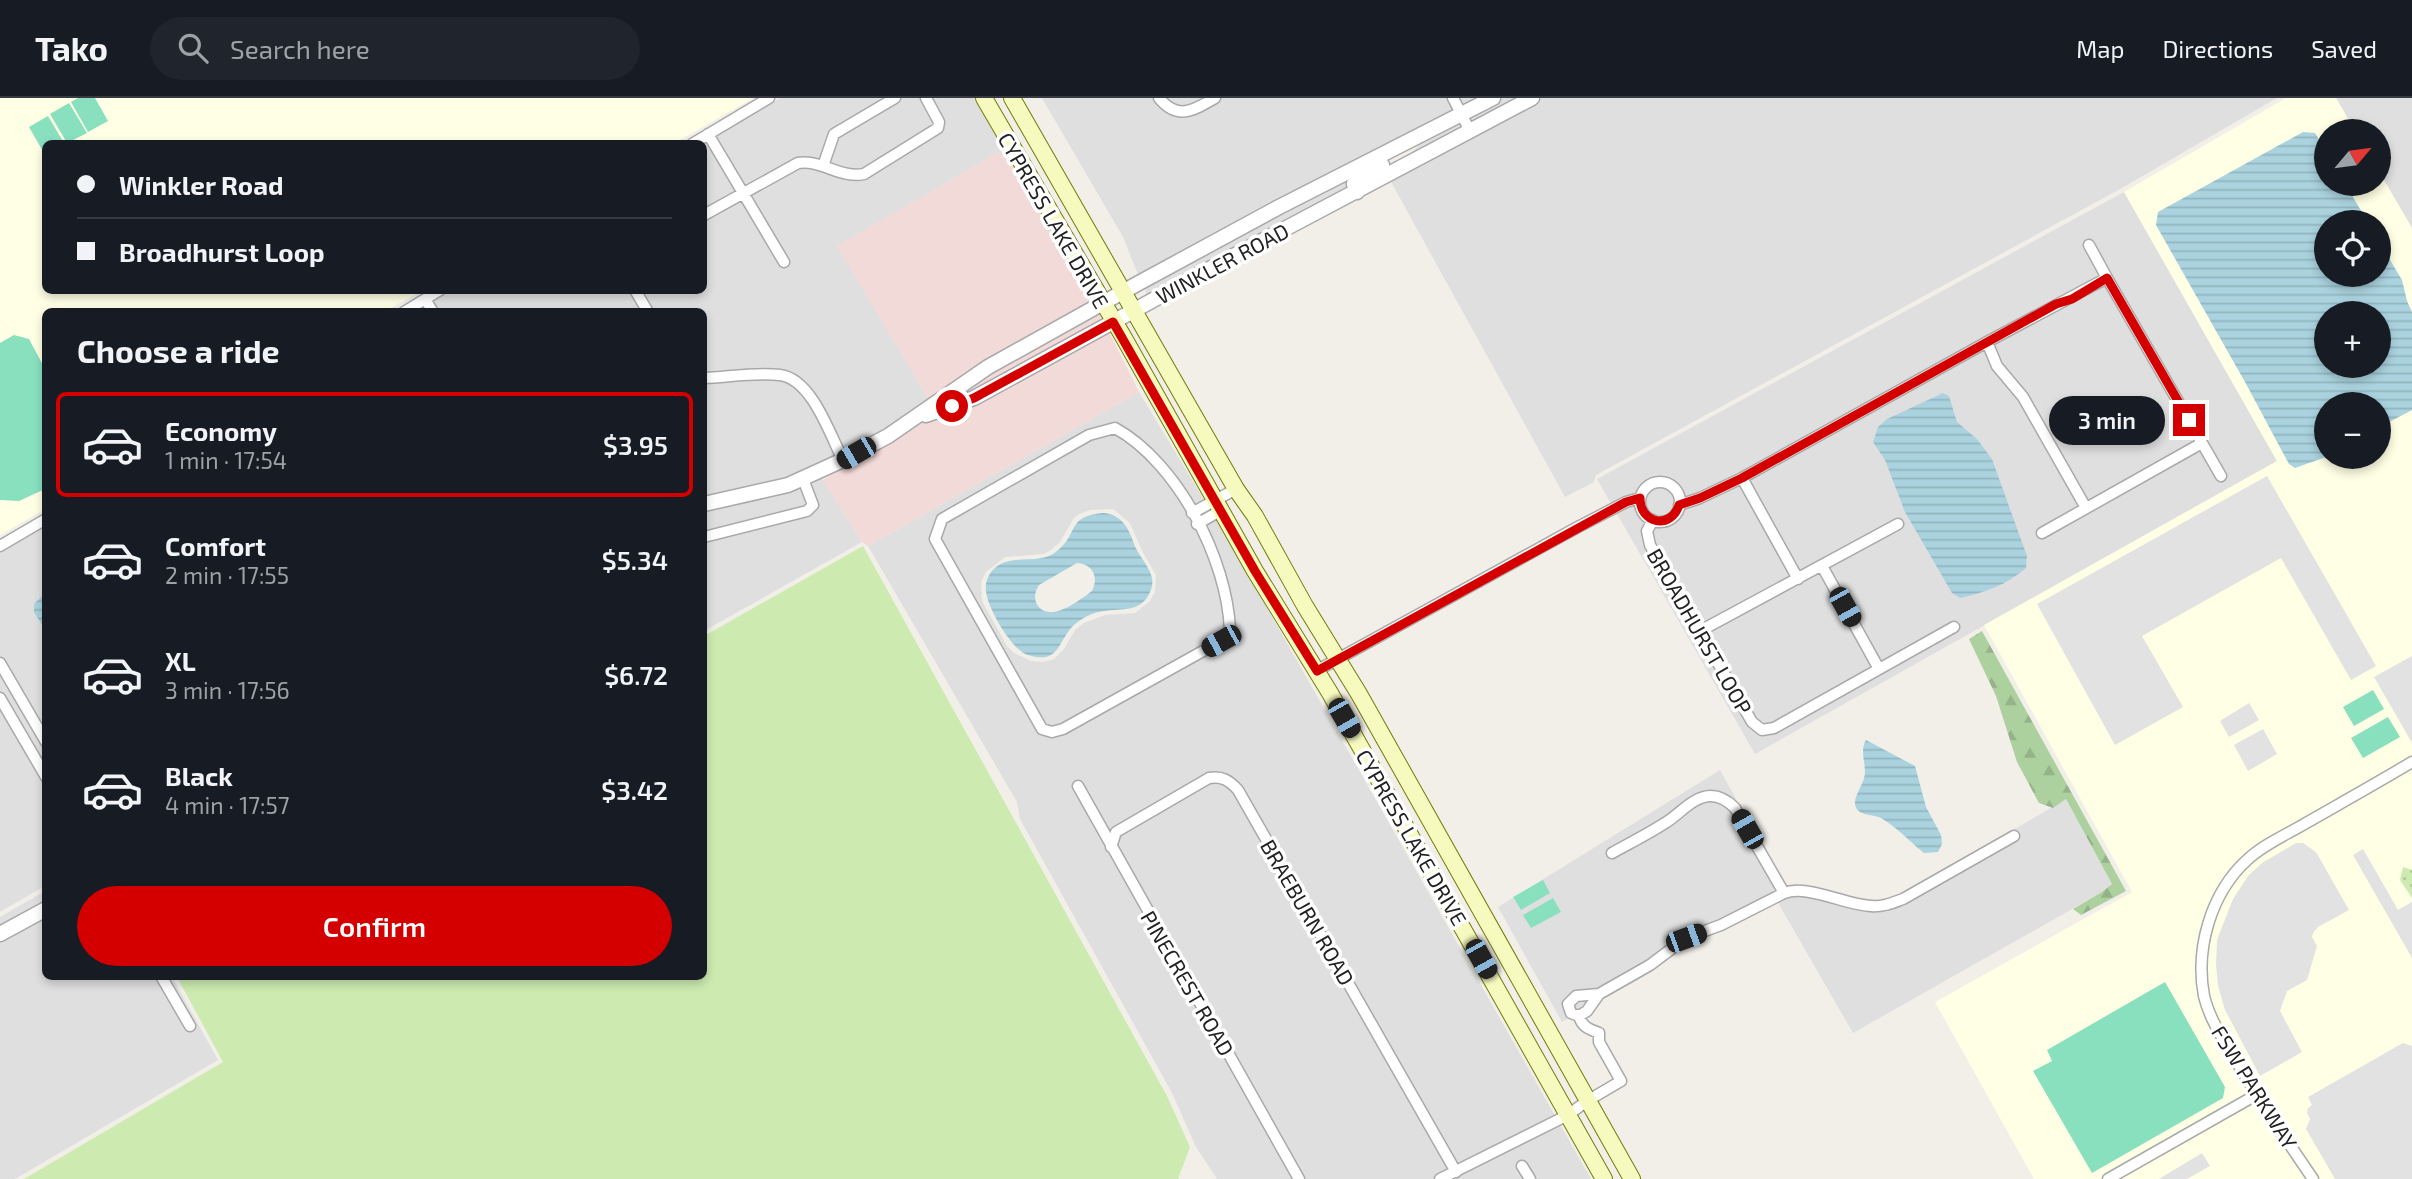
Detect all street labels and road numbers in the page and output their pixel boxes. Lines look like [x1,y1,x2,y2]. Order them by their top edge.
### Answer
street label: CYPRESS LAKE DRIVE [993,128,1115,312]
street label: WINKLER ROAD [1151,218,1293,308]
street label: BROADHURST LOOP [1642,544,1758,718]
street label: CYPRESS LAKE DRIVE [1351,745,1473,929]
street label: BRAEBURN ROAD [1256,835,1360,989]
street label: PINECREST ROAD [1136,906,1240,1060]
street label: FSW PARKWAY [2207,1021,2303,1153]

